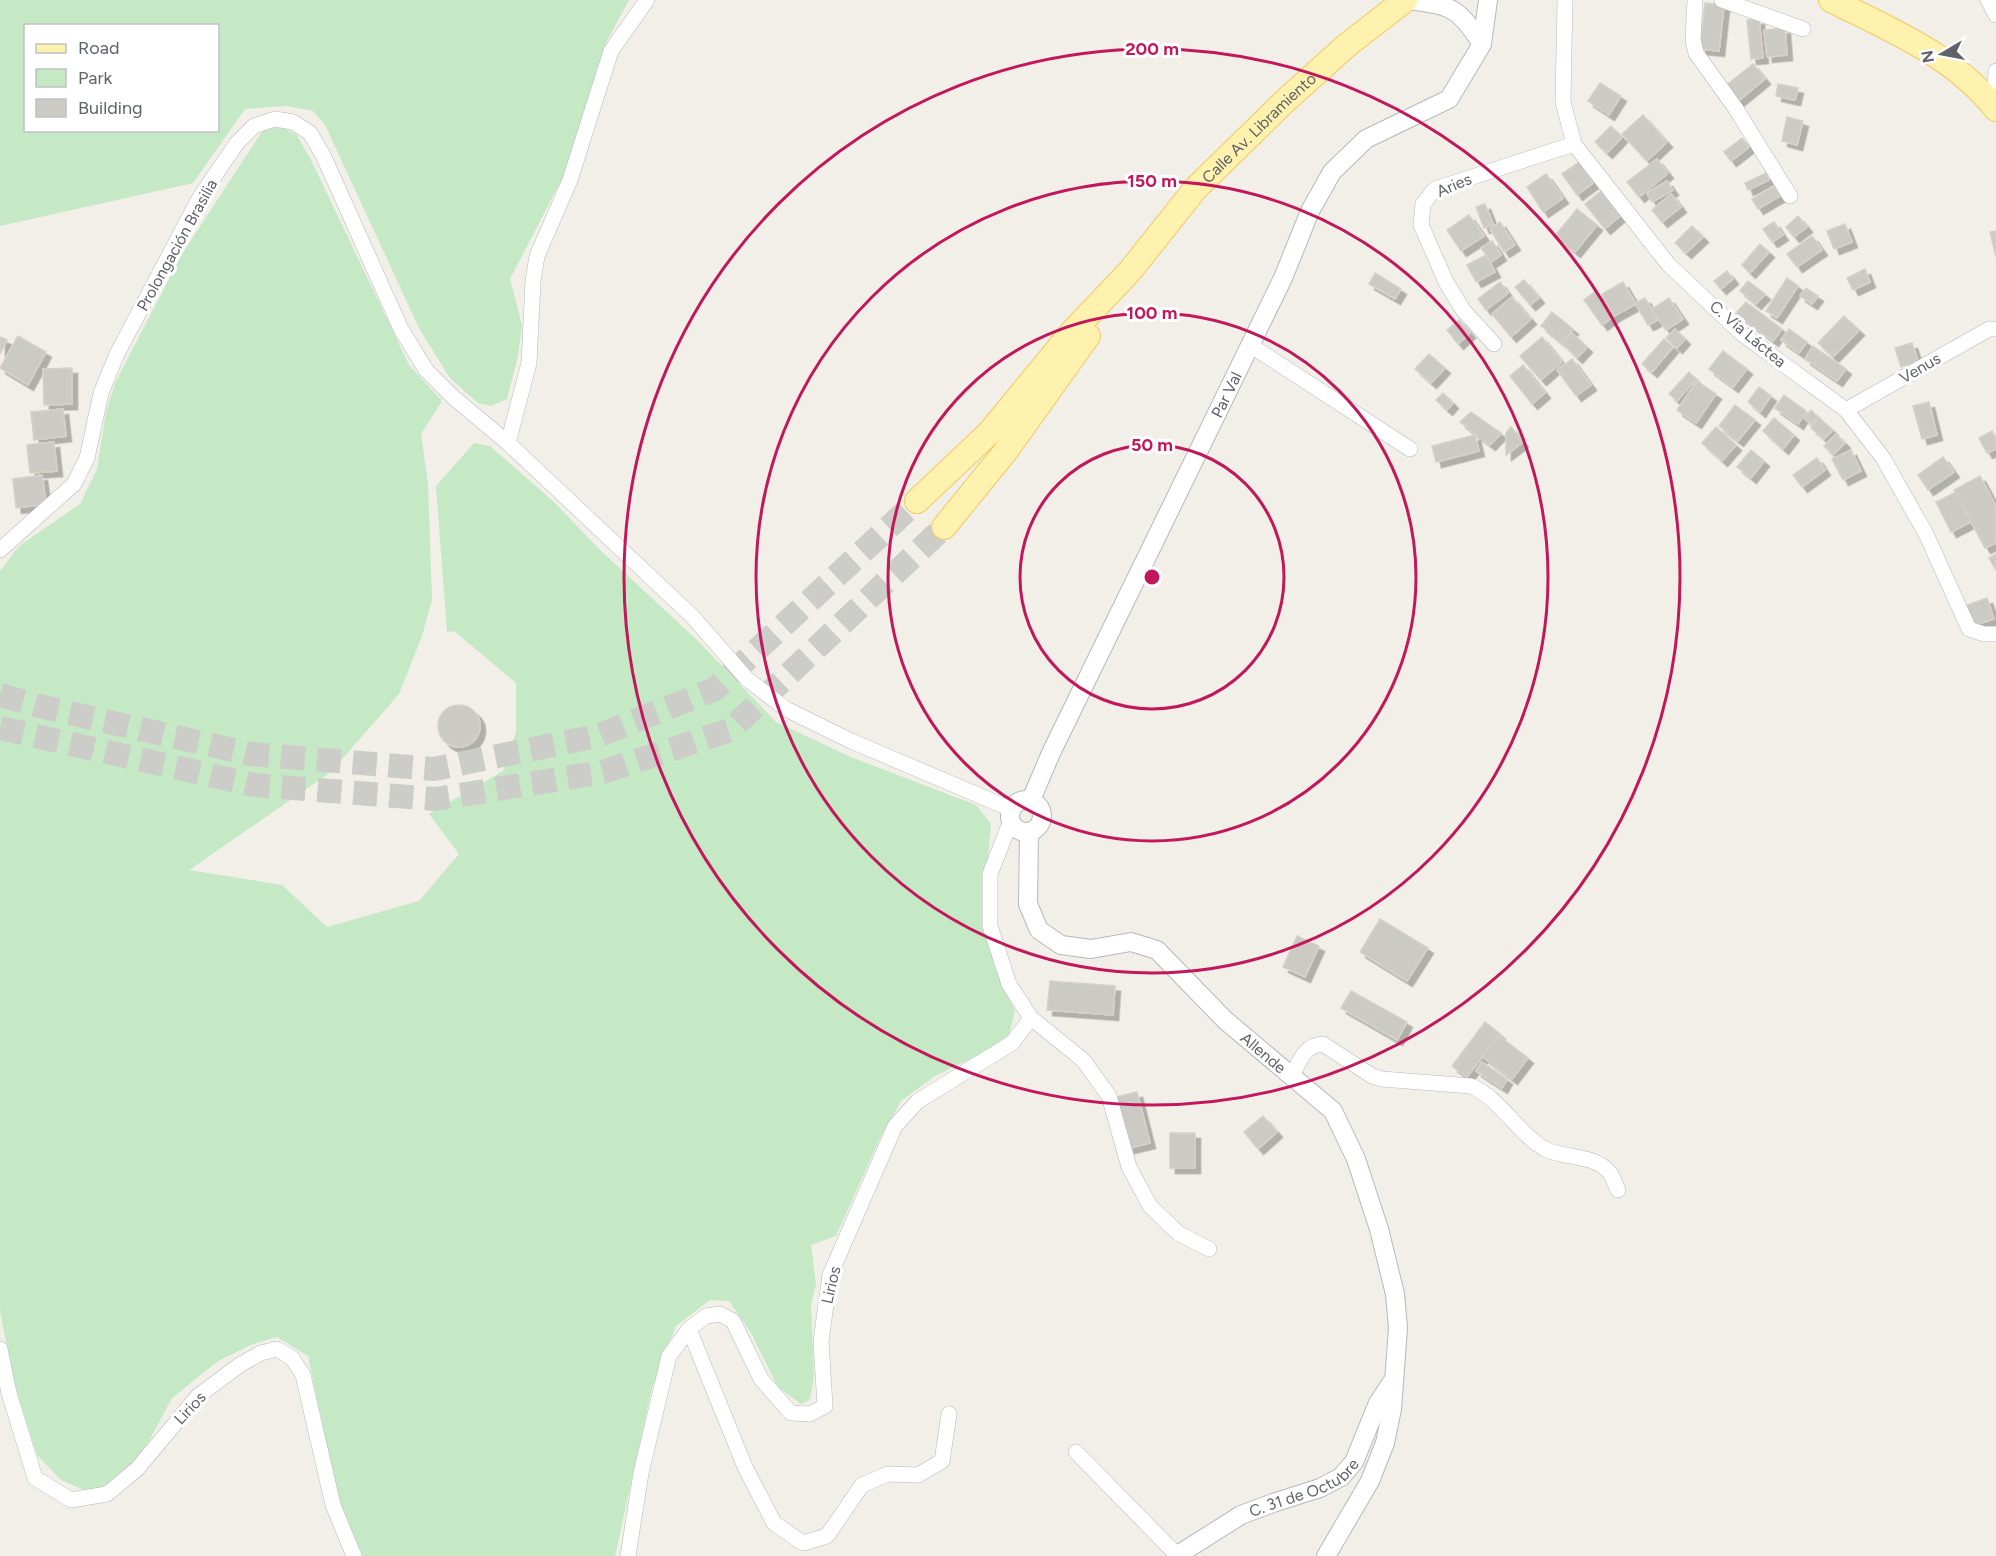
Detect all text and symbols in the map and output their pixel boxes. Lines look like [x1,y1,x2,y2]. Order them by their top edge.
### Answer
legend [24,24,219,132]
north arrow [1912,24,1972,84]
text: Road [78,37,119,59]
text: 200 m [1125,38,1179,60]
text: N [1917,49,1938,64]
text: Park [78,67,113,89]
street label: Calle Av. Libramiento [1198,68,1320,187]
text: Building [78,97,143,119]
street label: Aries [1434,169,1474,201]
text: 150 m [1127,170,1177,192]
street label: Prolongación Brasilia [133,176,221,314]
street label: C. Vía Láctea [1706,297,1790,371]
text: 100 m [1127,302,1177,324]
street label: Venus [1896,349,1944,387]
street label: Par Val [1207,368,1245,421]
text: 50 m [1131,434,1173,456]
centre of rings [1142,567,1162,587]
street label: Allende [1237,1028,1290,1077]
street label: Lirios [817,1264,845,1306]
street label: Lirios [170,1388,210,1428]
street label: C. 31 de Octubre [1246,1454,1363,1521]

